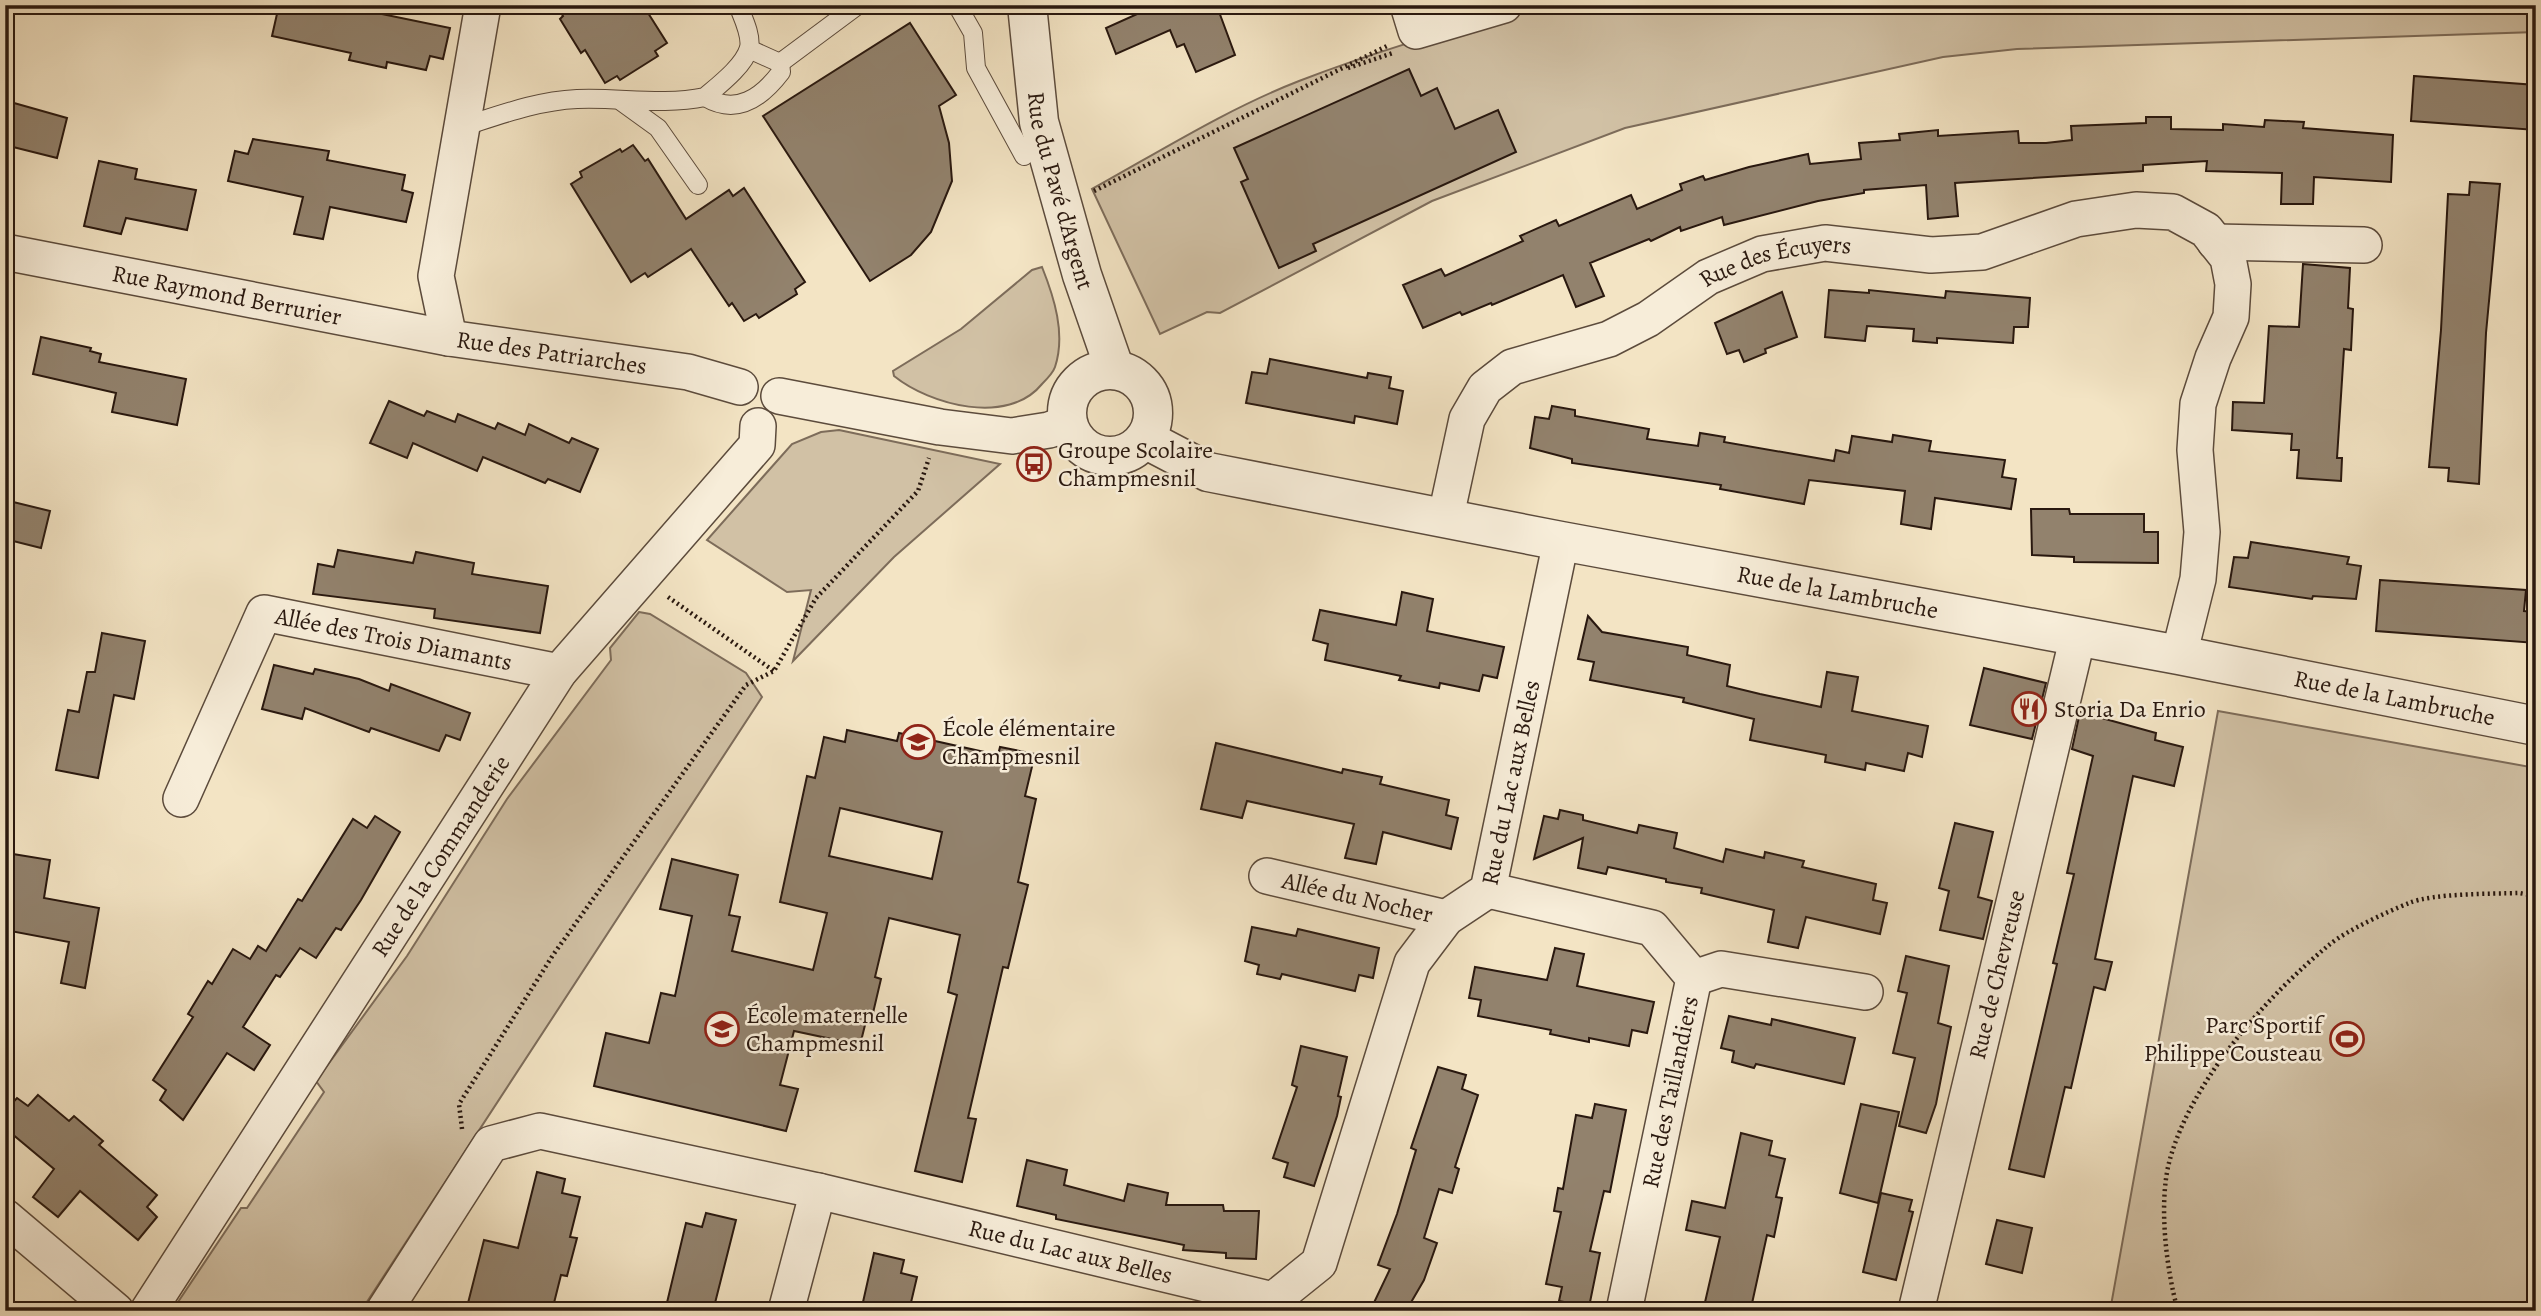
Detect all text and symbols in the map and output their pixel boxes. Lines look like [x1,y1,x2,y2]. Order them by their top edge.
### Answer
street label: Rue du Pavé d'Argent [1020,90,1102,294]
street label: Rue des Écuyers [1692,227,1853,295]
street label: Rue Raymond Berrurier [109,257,344,333]
street label: Rue des Patriarches [454,323,649,382]
place label: Groupe Scolaire Champmesnil [1058,434,1213,494]
bus stop icon: Groupe Scolaire Champmesnil [1015,445,1053,483]
street label: Rue de la Lambruche [1734,558,1941,626]
street label: Allée des Trois Diamants [272,599,515,678]
street label: Rue de la Lambruche [2291,662,2498,733]
street label: Rue du Lac aux Belles [1473,677,1547,888]
restaurant icon: Storia Da Enrio [2010,690,2048,728]
place label: Storia Da Enrio [2054,693,2206,725]
place label: École élémentaire Champmesnil [942,712,1116,772]
school or university icon: École élémentaire Champmesnil [899,723,937,761]
street label: Rue de la Commanderie [364,749,517,963]
street label: Allée du Nocher [1278,864,1436,930]
street label: Rue de Chevreuse [1961,887,2033,1063]
street label: Rue des Taillandiers [1634,993,1706,1191]
place label: École maternelle Champmesnil [746,999,908,1059]
place label: Parc Sportif Philippe Cousteau [2144,1009,2325,1069]
school or university icon: École maternelle Champmesnil [703,1010,741,1048]
sports icon: Parc Sportif Philippe Cousteau [2328,1020,2366,1058]
street label: Rue du Lac aux Belles [965,1212,1176,1291]

